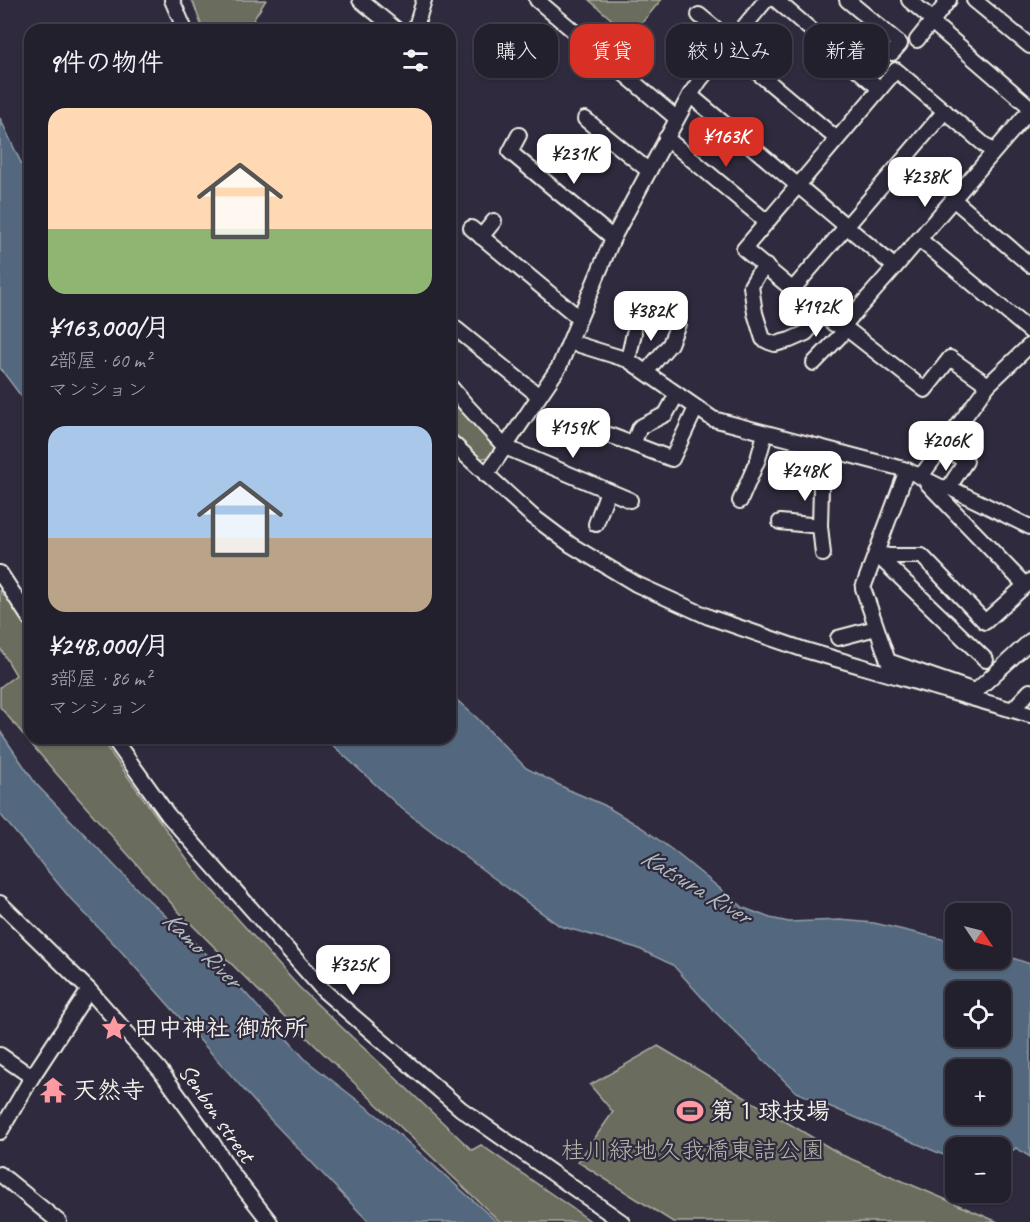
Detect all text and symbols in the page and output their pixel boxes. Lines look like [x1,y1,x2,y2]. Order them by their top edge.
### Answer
chip: 購入 [474,24,558,78]
chip: 賃貸 [570,24,654,78]
chip: 絞り込み [666,24,792,78]
chip: 新着 [804,24,888,78]
icon: filters [399,44,432,77]
text: 9件の物件 [48,46,163,79]
pin: ¥163K [684,117,768,168]
text: ¥163K [703,124,749,149]
pin: ¥231K [532,134,616,185]
text: ¥231K [551,141,597,166]
icon: home [186,147,294,255]
pin: ¥238K [883,157,967,208]
text: ¥238K [902,164,948,189]
pin: ¥192K [774,287,858,338]
pin: ¥382K [609,291,693,342]
text: ¥192K [793,294,839,319]
text: ¥382K [628,298,674,323]
text: ¥163,000/月 [48,311,170,344]
text: 2部屋 · 60 m² [48,348,151,373]
text: マンション [48,377,147,402]
pin: ¥159K [531,408,615,459]
text: ¥159K [550,415,596,440]
pin: ¥206K [904,421,988,472]
text: ¥206K [923,428,969,453]
pin: ¥248K [763,451,847,502]
text: ¥248K [782,458,828,483]
icon: home [186,465,294,573]
text: ¥248,000/月 [48,629,170,662]
text: 3部屋 · 86 m² [48,666,151,691]
text: マンション [48,695,147,720]
water label: Katsura River [635,840,760,933]
water label: Kamo River [155,903,252,998]
north arrow [945,903,1011,969]
map controls [945,903,1011,1203]
pin: ¥325K [311,945,395,996]
text: ¥325K [330,952,376,977]
button: locate [945,981,1011,1047]
place icon: 田中神社 御旅所 [99,1013,129,1043]
place label: 田中神社 御旅所 [134,1013,308,1043]
street label: Senbon street [172,1058,263,1170]
button: + [945,1059,1011,1125]
temple icon: 天然寺 [38,1075,68,1105]
place label: 天然寺 [73,1075,145,1105]
sports icon: 第１球技場 [675,1096,705,1126]
place label: 第１球技場 [710,1096,830,1126]
park label: 桂川緑地久我橋東詰公園 [561,1135,825,1165]
button: − [945,1137,1011,1203]

